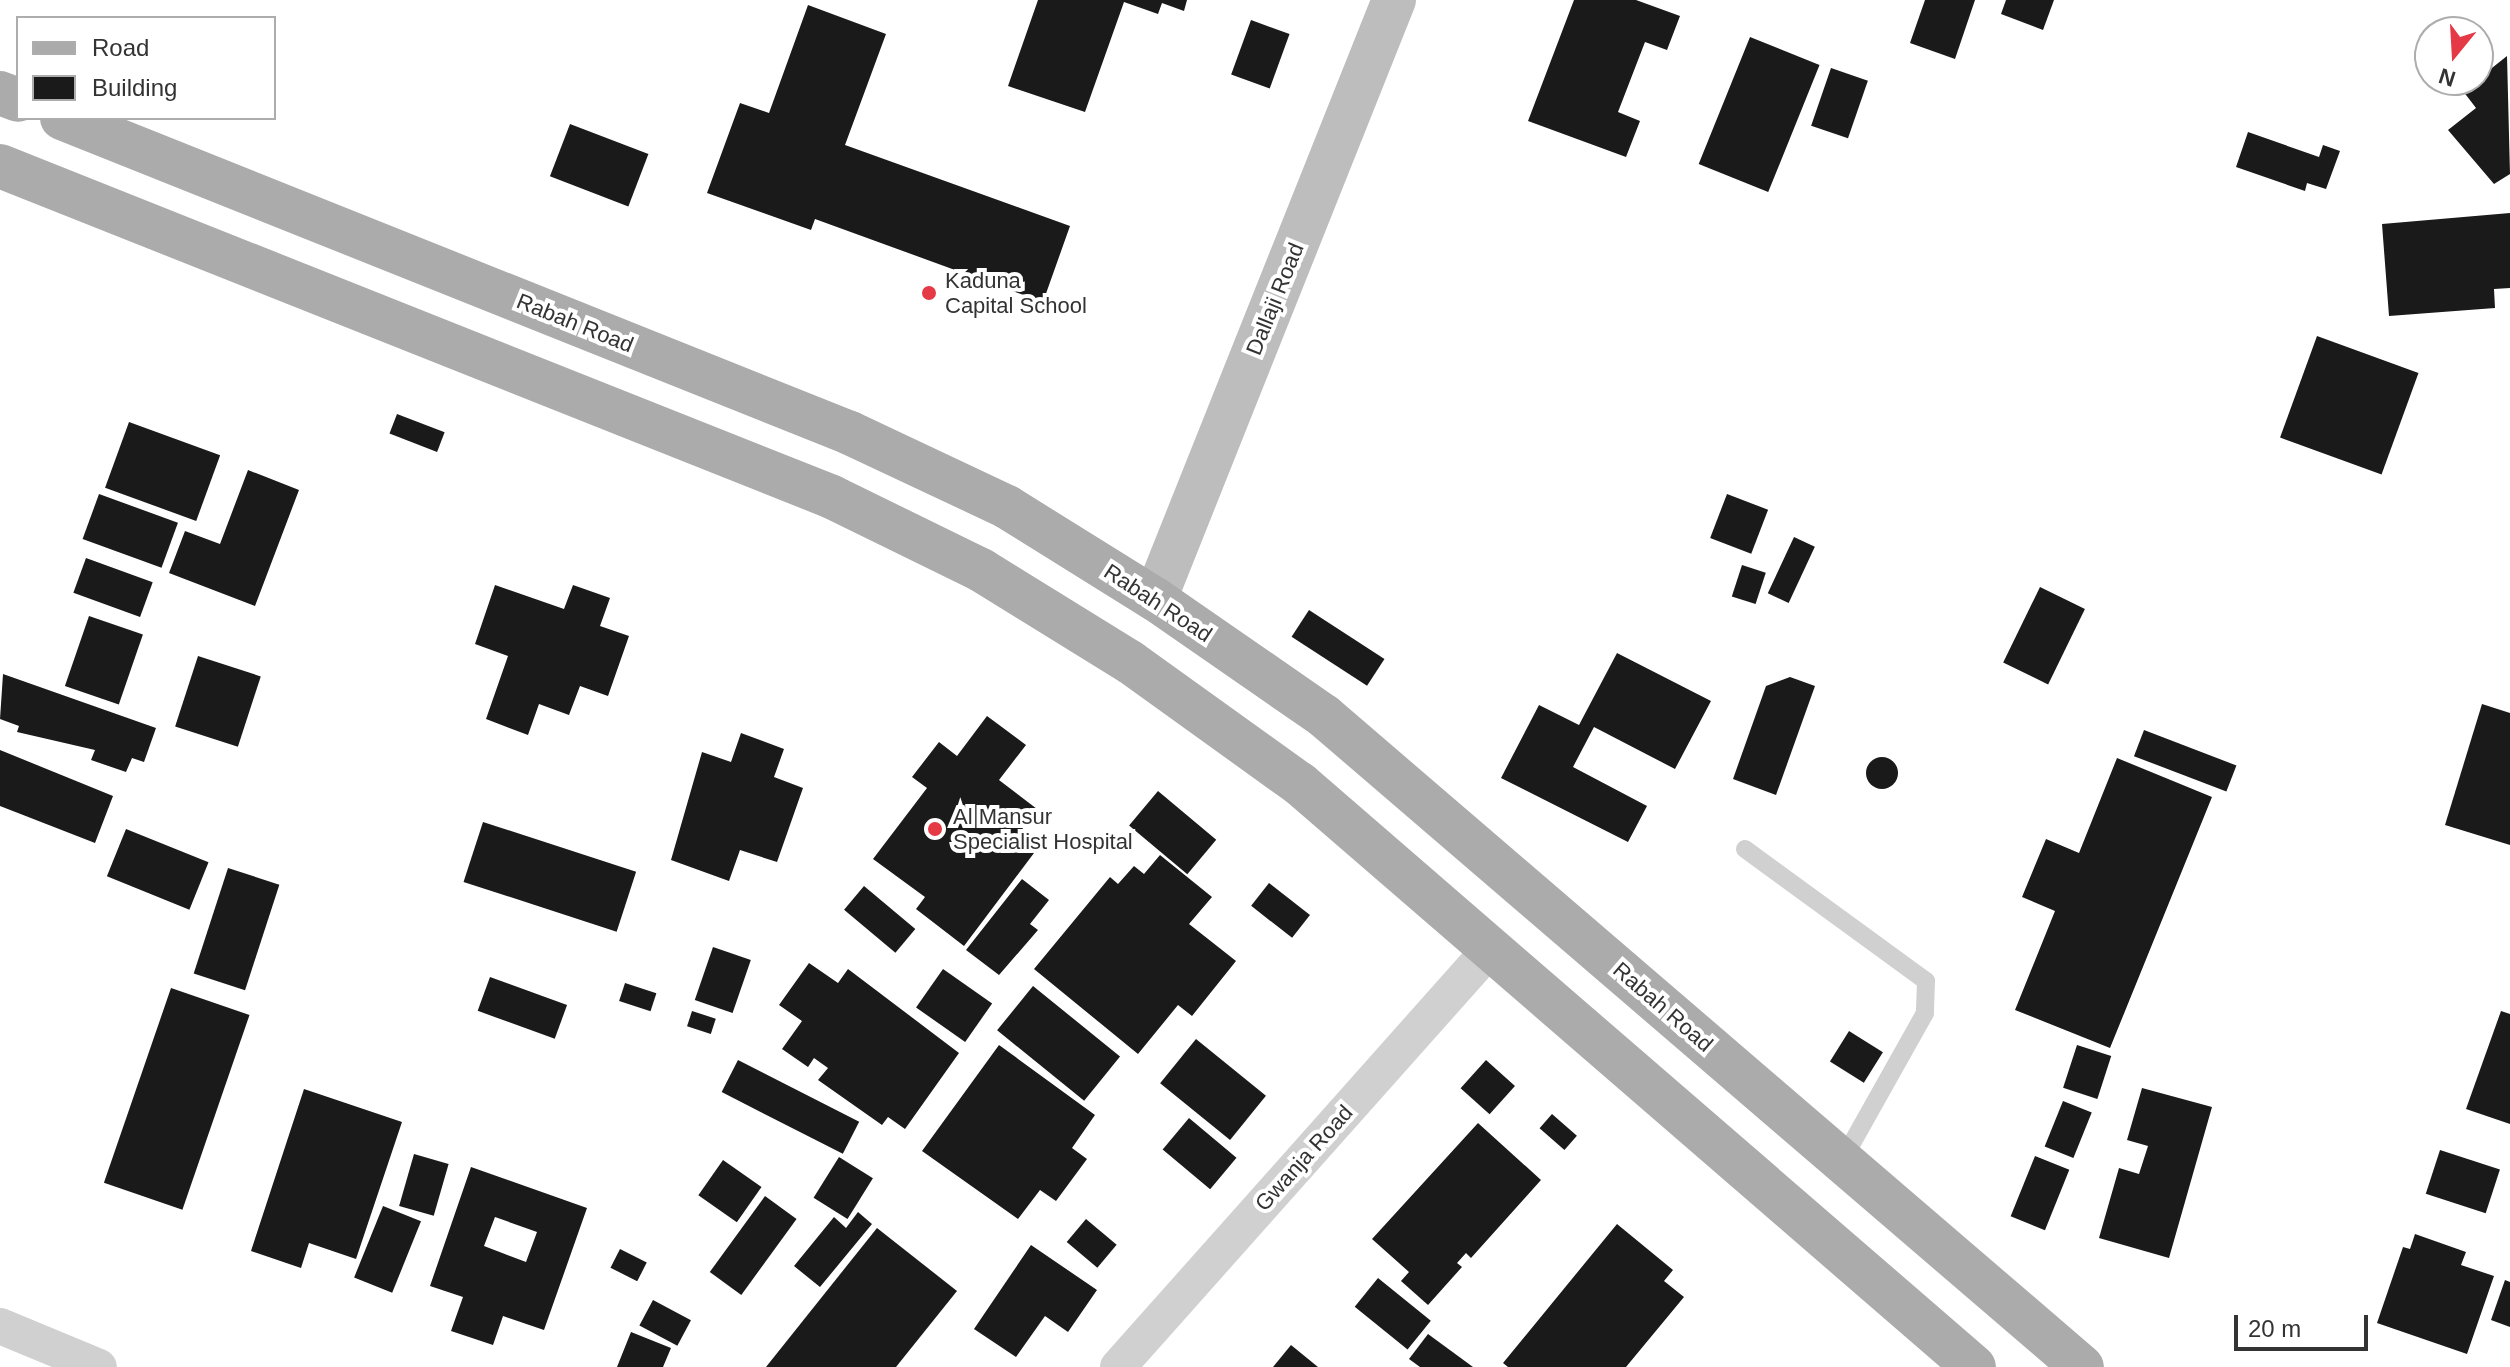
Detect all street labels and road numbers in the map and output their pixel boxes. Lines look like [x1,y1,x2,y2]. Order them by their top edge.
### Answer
street label: Dallaji Road [1241,239,1309,359]
street label: Rabah Road [513,288,637,358]
street label: Rabah Road [1099,558,1217,648]
street label: Rabah Road [1608,957,1718,1057]
street label: Gwanja Road [1250,1100,1358,1216]

